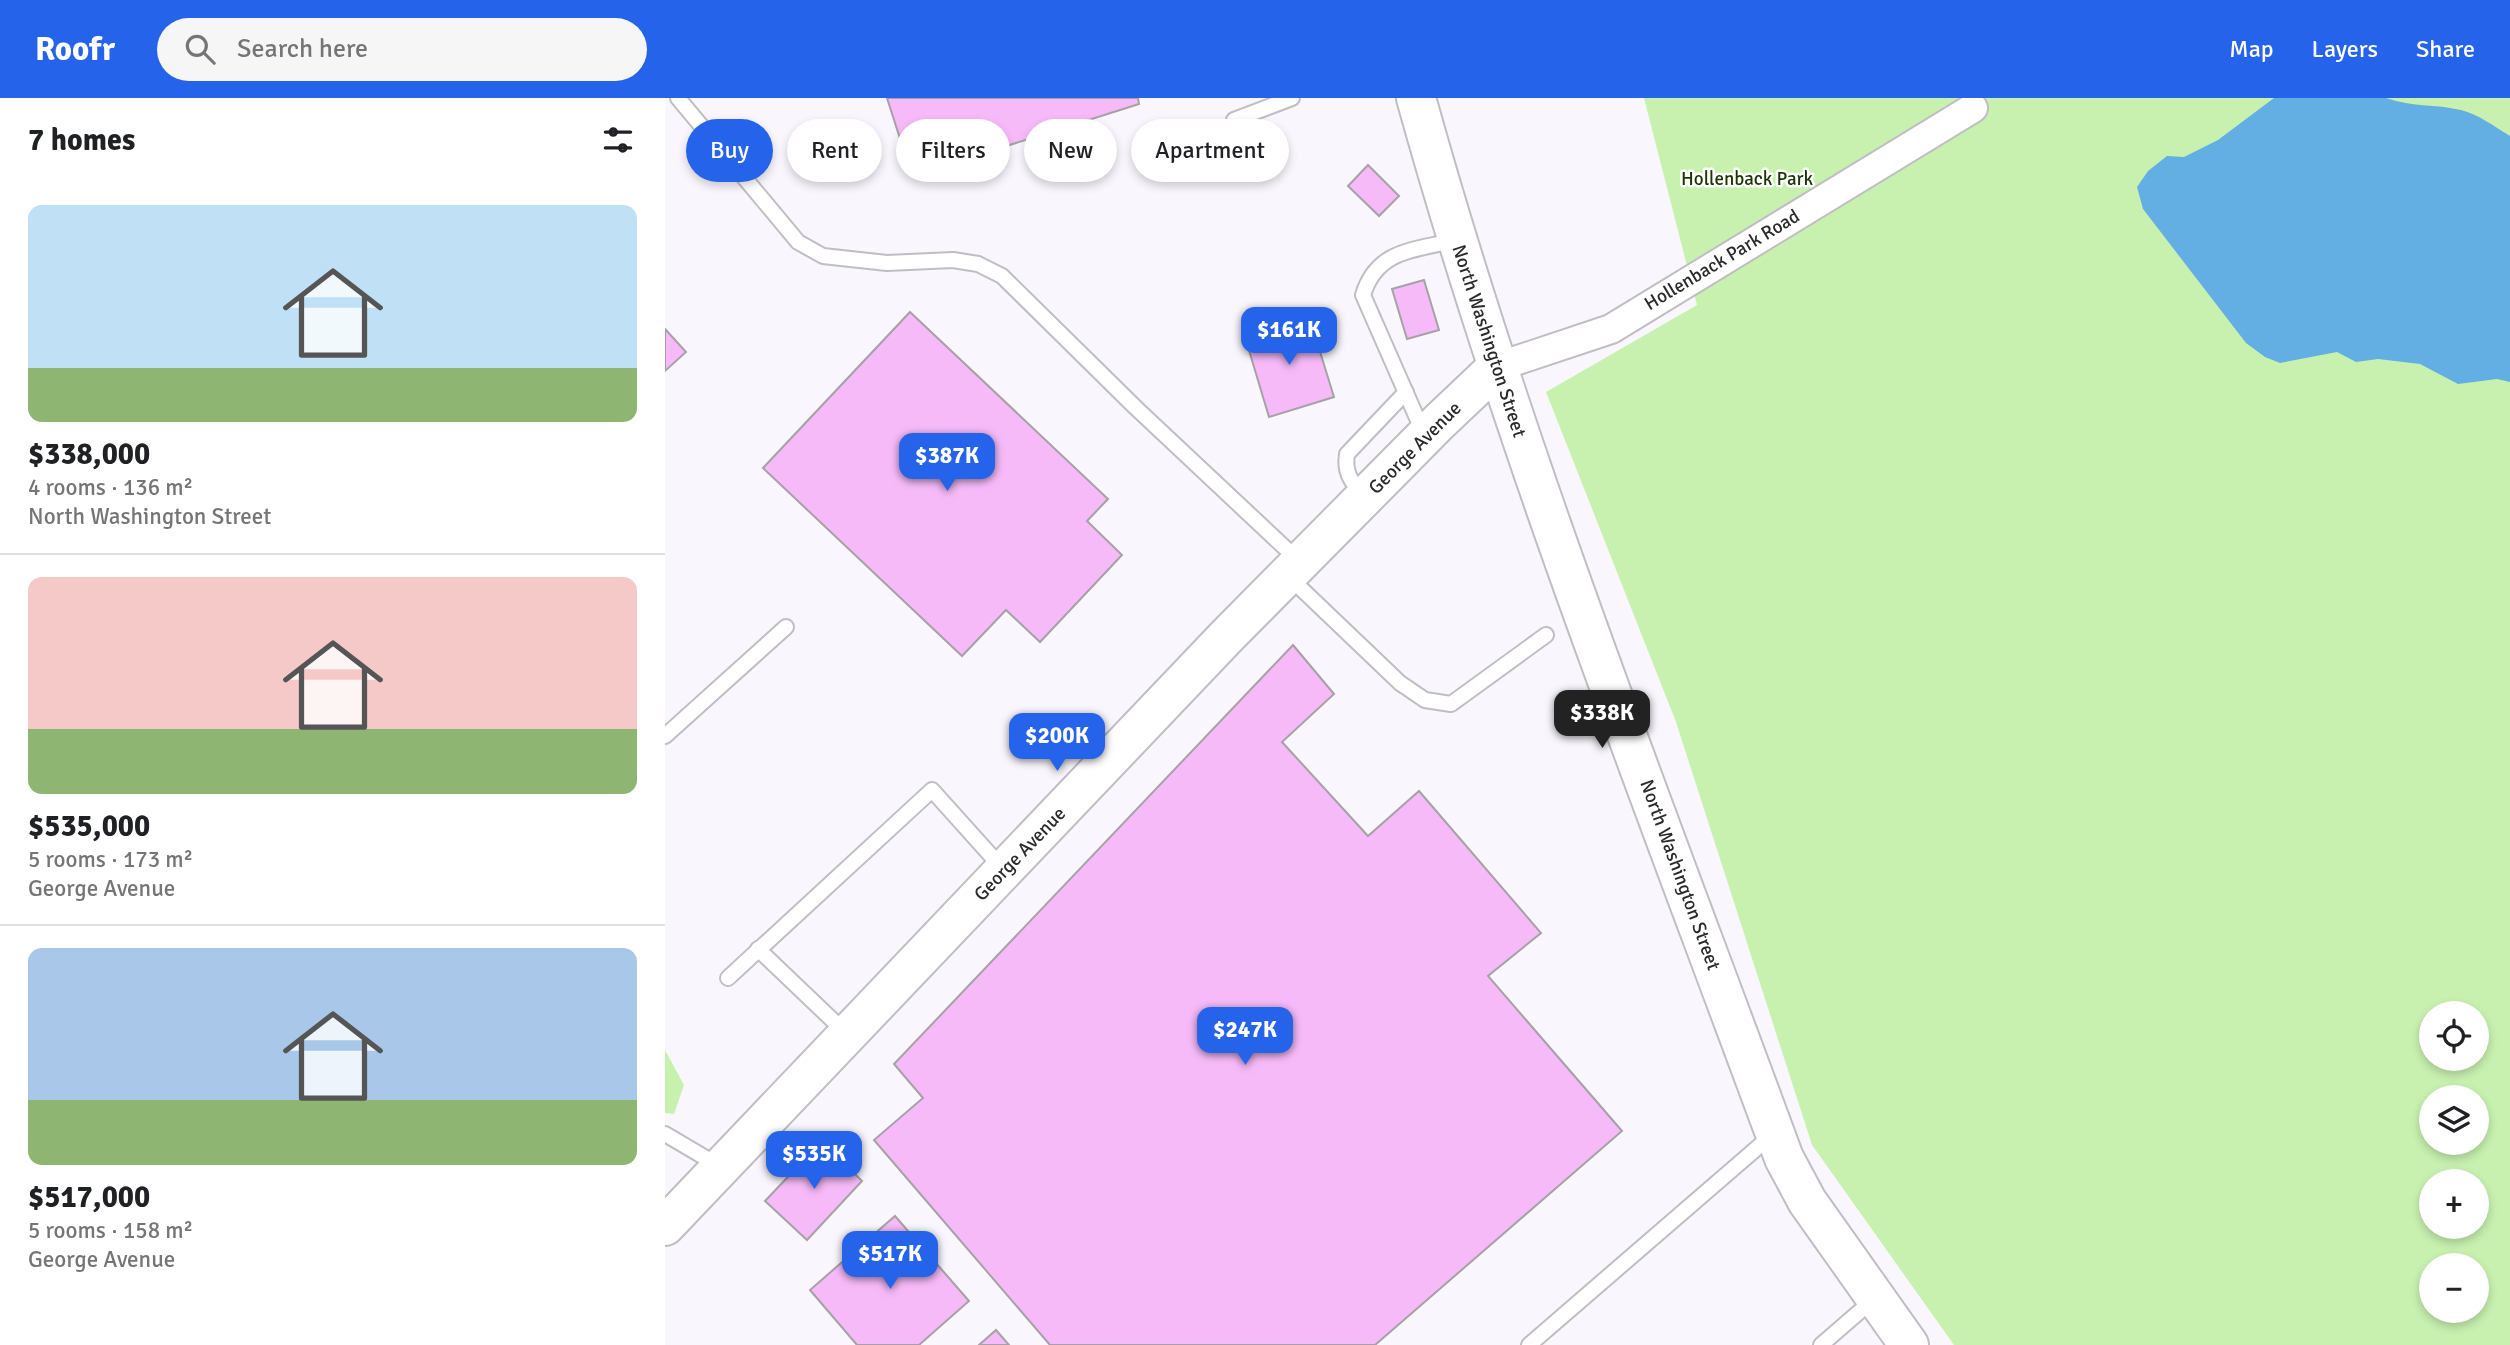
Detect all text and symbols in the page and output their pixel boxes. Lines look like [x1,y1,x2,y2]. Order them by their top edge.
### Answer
search box [157,18,647,81]
text: Roofr [35,29,115,70]
icon: search [181,30,219,68]
text: Search here [237,33,368,65]
text: Map [2229,34,2274,64]
text: Layers [2312,34,2378,64]
text: Share [2416,34,2475,64]
chip: Buy [686,119,773,182]
chip: Rent [787,119,882,182]
chip: Filters [896,119,1010,182]
chip: New [1024,119,1117,182]
chip: Apartment [1131,119,1289,182]
icon: filters [599,121,637,159]
text: 7 homes [28,122,135,159]
park label: Hollenback Park [1681,167,1814,191]
street label: Hollenback Park Road [1640,204,1804,316]
street label: North Washington Street [1447,242,1532,441]
icon: home [270,250,396,376]
pin: $161K [1240,308,1338,367]
text: $161K [1257,315,1321,344]
street label: George Avenue [1364,397,1466,499]
pin: $387K [898,434,996,493]
text: $338,000 [28,436,150,473]
text: $387K [915,441,979,470]
text: 4 rooms · 136 m² [28,473,193,502]
text: North Washington Street [28,502,271,531]
icon: home [270,622,396,748]
pin: $338K [1553,690,1651,750]
text: $338K [1570,698,1634,727]
pin: $200K [1008,714,1106,773]
text: $200K [1025,721,1089,750]
street label: North Washington Street [1634,776,1726,974]
street label: George Avenue [969,802,1071,906]
text: $535,000 [28,808,150,845]
text: 5 rooms · 173 m² [28,845,193,874]
text: George Avenue [28,874,175,903]
icon: home [270,993,396,1119]
map controls [2419,1001,2489,1323]
button: locate [2419,1001,2489,1071]
pin: $247K [1196,1007,1294,1067]
text: $247K [1213,1015,1277,1044]
button: layers [2419,1085,2489,1155]
pin: $535K [765,1132,863,1191]
text: $535K [782,1139,846,1168]
button: + [2419,1169,2489,1239]
text: $517,000 [28,1179,150,1216]
text: 5 rooms · 158 m² [28,1216,193,1245]
pin: $517K [841,1232,939,1291]
text: $517K [858,1239,922,1268]
text: George Avenue [28,1245,175,1274]
button: − [2419,1253,2489,1323]

